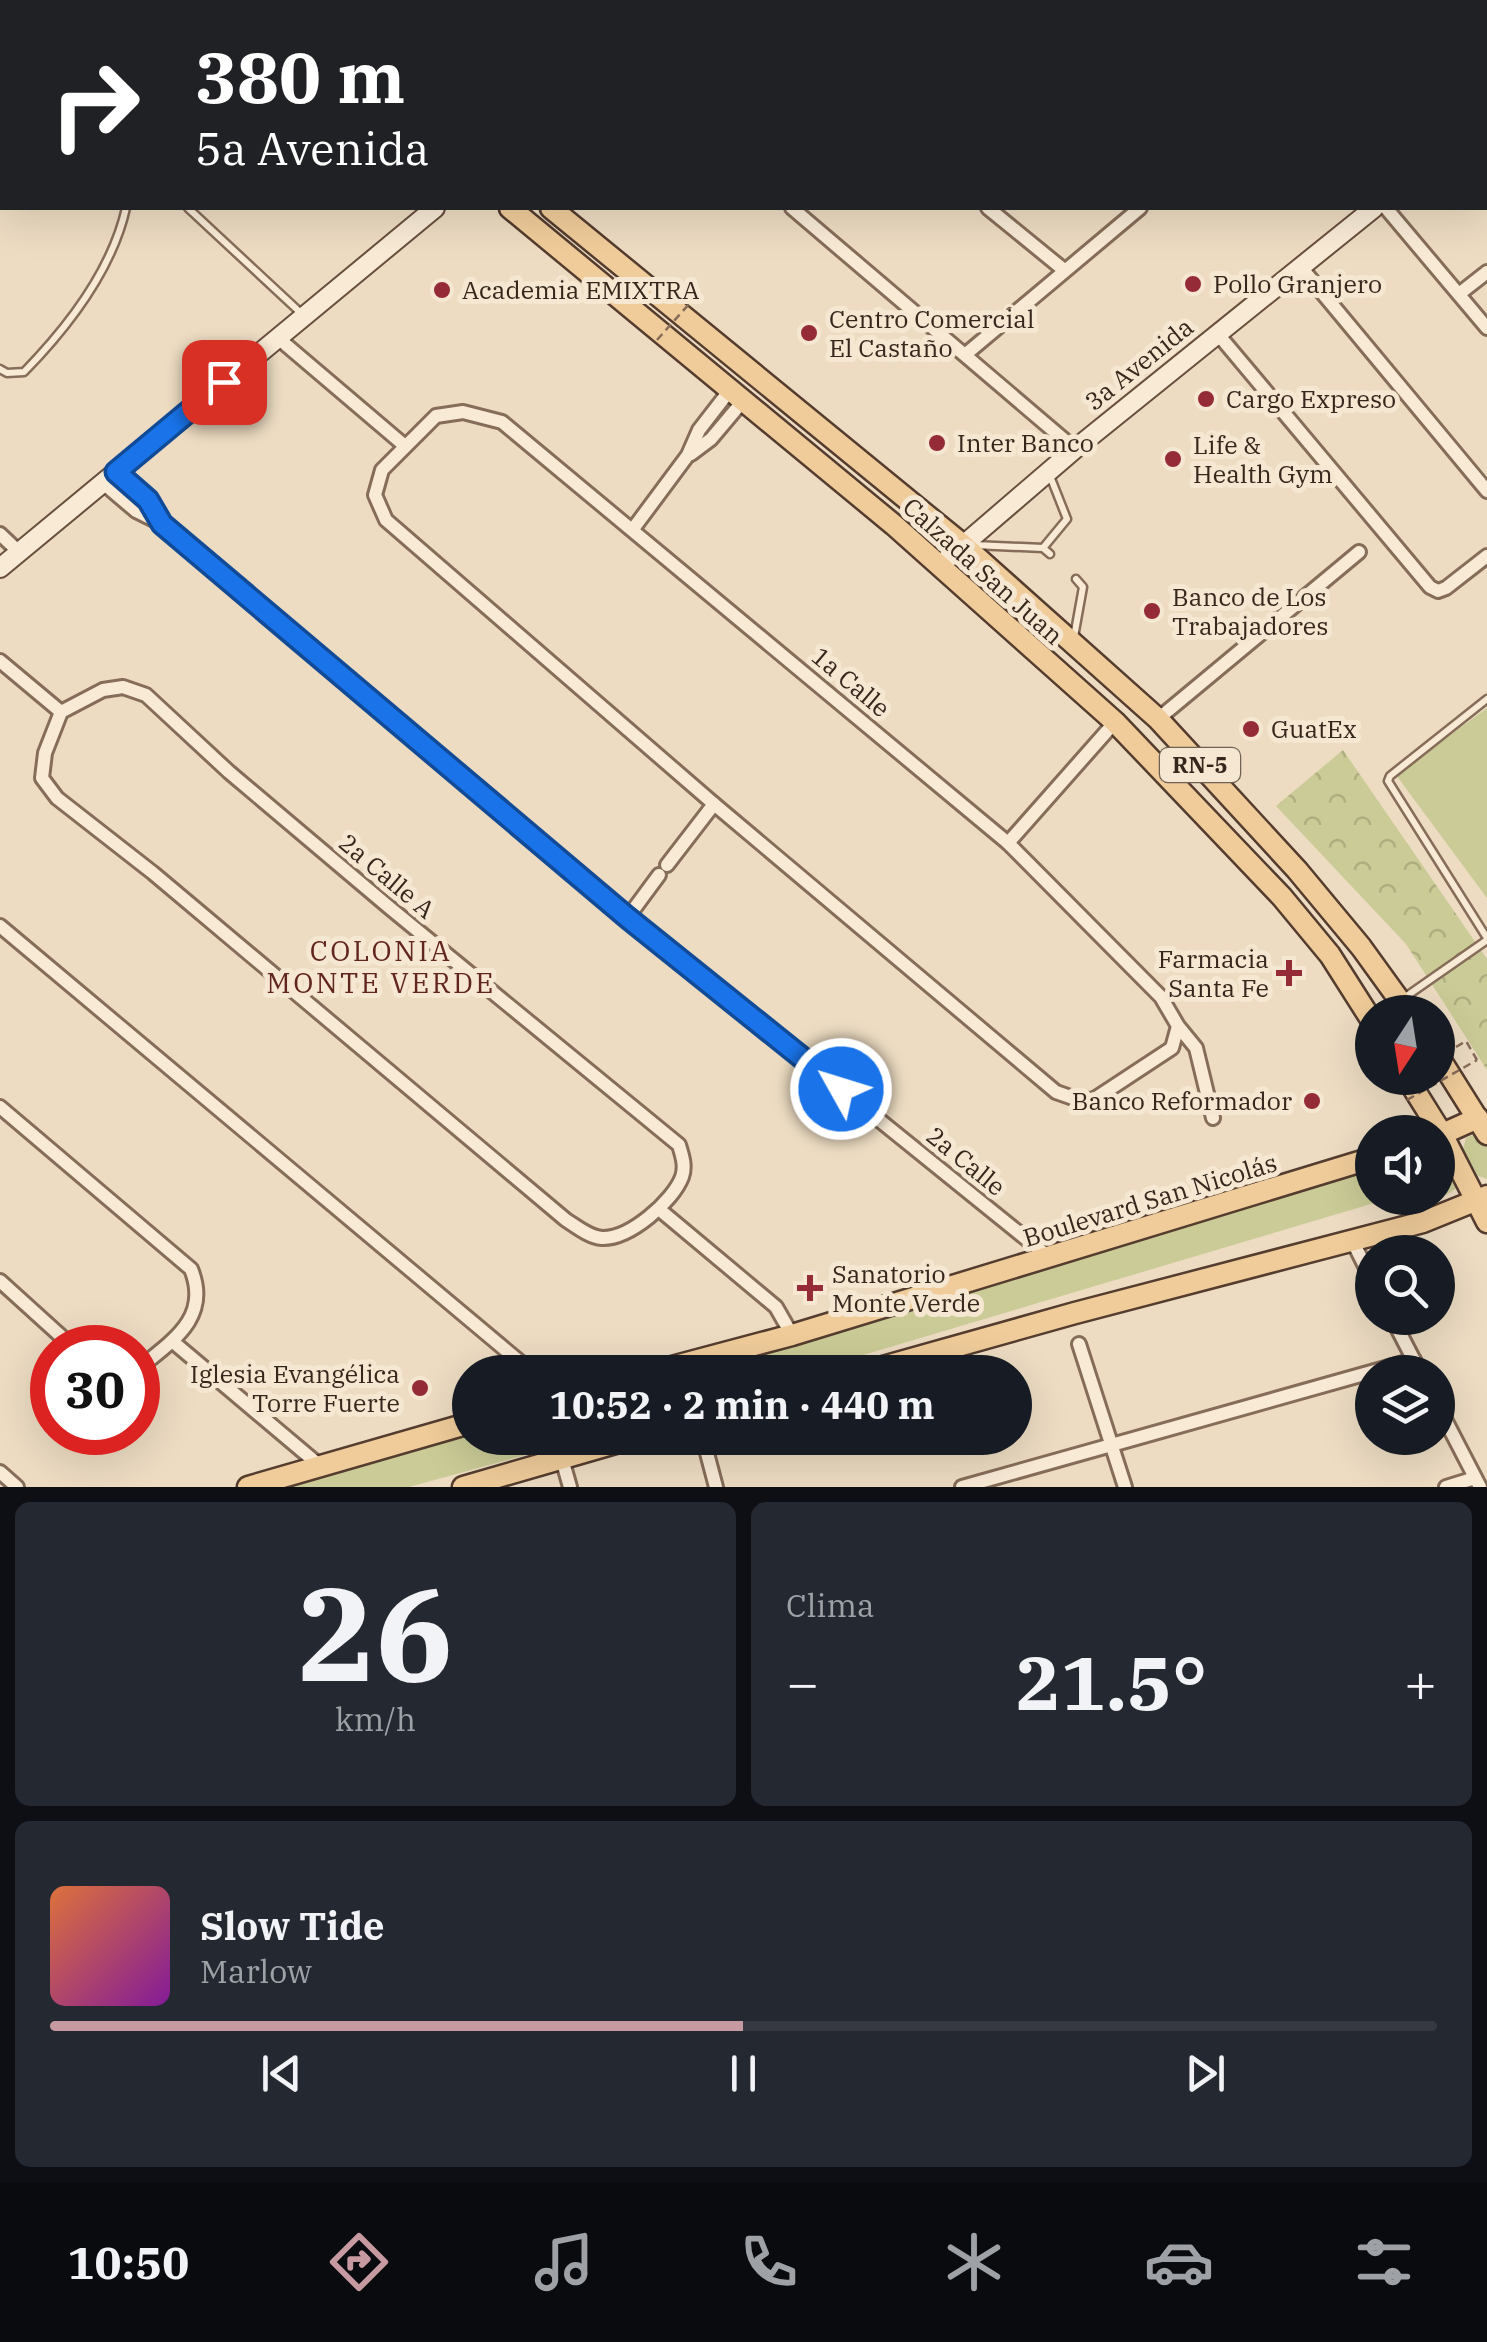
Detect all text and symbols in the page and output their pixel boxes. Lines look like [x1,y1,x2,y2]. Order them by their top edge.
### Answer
text: 380 m [195,31,405,122]
icon: right [30,40,160,170]
text: 5a Avenida [195,119,429,177]
place label: Pollo Granjero [1213,267,1382,300]
place label: Academia EMIXTRA [462,273,699,306]
marker: Pollo Granjero [1182,273,1204,295]
marker: Academia EMIXTRA [431,279,453,301]
place label: Centro Comercial El Castaño [829,302,1034,364]
street label: 3a Avenida [1078,310,1200,417]
marker: Centro Comercial El Castaño [798,322,820,344]
pin [182,340,267,425]
icon: arrive [197,355,252,410]
place label: Cargo Expreso [1226,382,1396,415]
marker: Cargo Expreso [1195,388,1217,410]
place label: Inter Banco [957,426,1094,459]
place label: Life & Health Gym [1193,428,1333,490]
marker: Inter Banco [926,432,948,454]
marker: Life & Health Gym [1162,448,1184,470]
street label: Calzada San Juan [896,490,1070,651]
place label: Banco de Los Trabajadores [1172,580,1328,642]
marker: Banco de Los Trabajadores [1141,600,1163,622]
street label: 1a Calle [805,639,897,724]
place label: GuatEx [1271,712,1357,745]
marker: GuatEx [1240,718,1262,740]
road number: RN-5 [1160,748,1240,782]
street label: 2a Calle A [333,826,442,925]
district label: COLONIA MONTE VERDE [266,932,496,1001]
place label: Farmacia Santa Fe [1158,942,1269,1004]
marker: Farmacia Santa Fe [1278,962,1300,984]
north arrow [1355,995,1455,1095]
map controls [1355,995,1455,1455]
position arrow [789,1037,893,1141]
place label: Banco Reformador [1072,1084,1292,1117]
marker: Banco Reformador [1301,1090,1323,1112]
button: sound [1355,1115,1455,1215]
street label: 2a Calle [920,1119,1013,1203]
street label: Boulevard San Nicolás [1019,1145,1281,1254]
button: search [1355,1235,1455,1335]
place label: Sanatorio Monte Verde [832,1257,980,1319]
marker: Sanatorio Monte Verde [797,1275,823,1301]
speed limit sign: 30 [30,1325,160,1455]
button: layers [1355,1355,1455,1455]
place label: Iglesia Evangélica Torre Fuerte [190,1357,400,1419]
marker: Iglesia Evangélica Torre Fuerte [409,1377,431,1399]
text: 10:52 · 2 min · 440 m [549,1380,935,1429]
text: 26 [297,1548,454,1717]
text: Clima [786,1584,874,1626]
text: 21.5° [1016,1633,1207,1731]
text: − [786,1647,819,1718]
text: + [1404,1647,1437,1718]
text: km/h [335,1698,416,1740]
text: Slow Tide [200,1901,385,1950]
text: Marlow [200,1950,312,1992]
icon: previous [254,2046,309,2101]
icon: pause [716,2046,771,2101]
icon: next [1178,2046,1233,2101]
icon: directions [324,2227,394,2297]
icon: music [529,2227,599,2297]
icon: phone [734,2227,804,2297]
icon: climate [939,2227,1009,2297]
icon: car [1144,2227,1214,2297]
icon: filters [1349,2227,1419,2297]
text: 10:50 [68,2233,189,2291]

